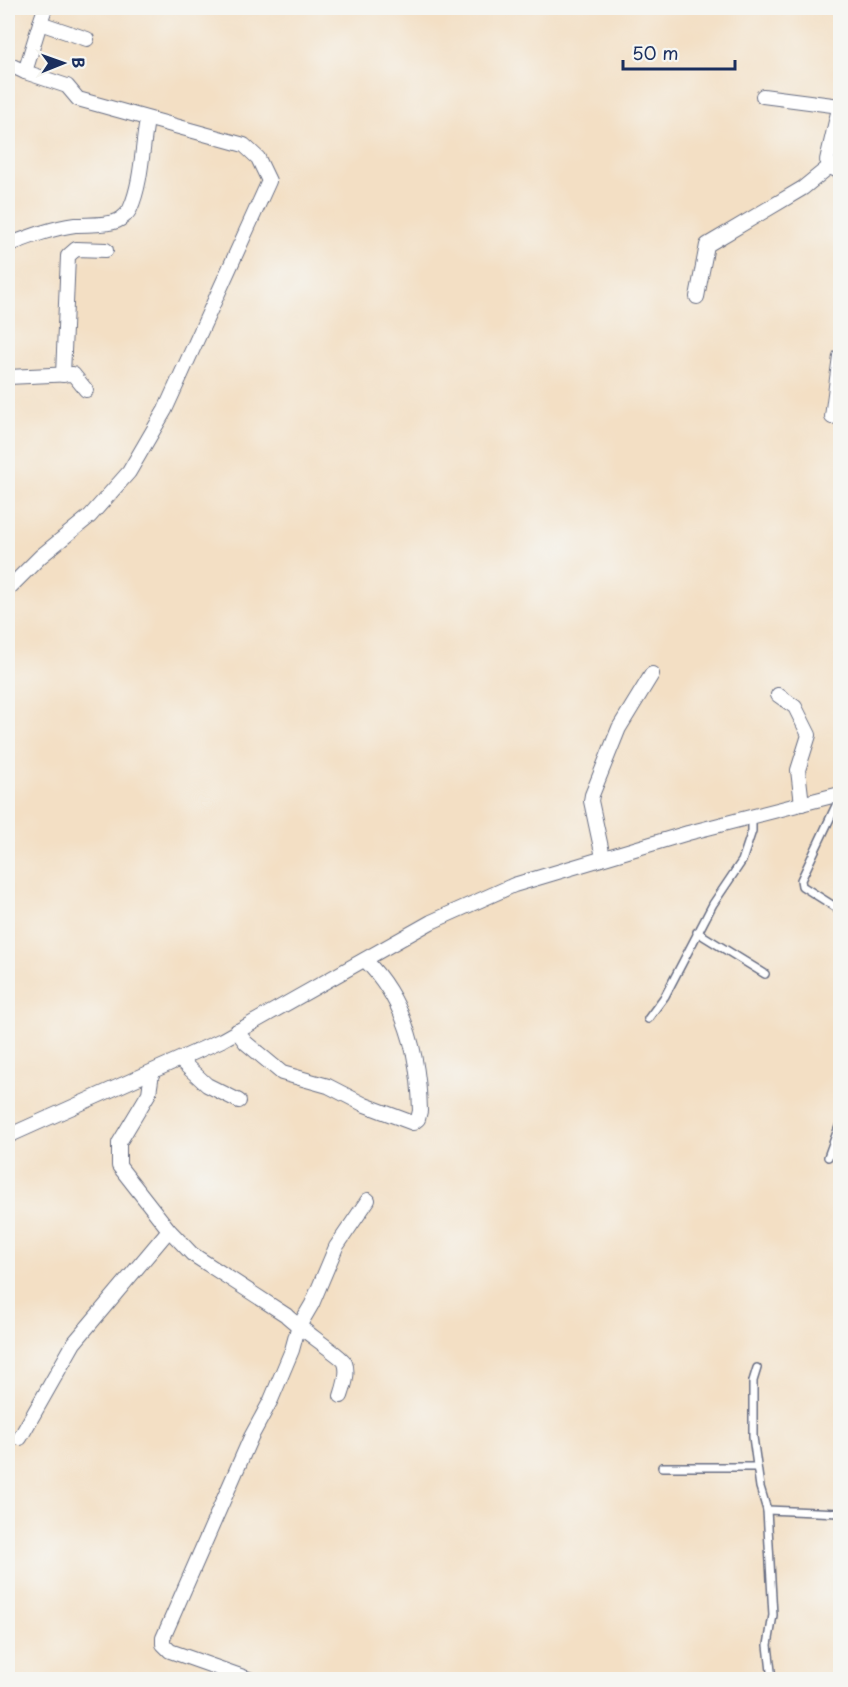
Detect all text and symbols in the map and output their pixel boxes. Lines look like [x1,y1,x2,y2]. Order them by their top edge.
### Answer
north arrow [33,33,93,93]
scale bar [623,33,736,71]
text: 50 m [632,39,679,66]
text: B [67,57,91,68]

